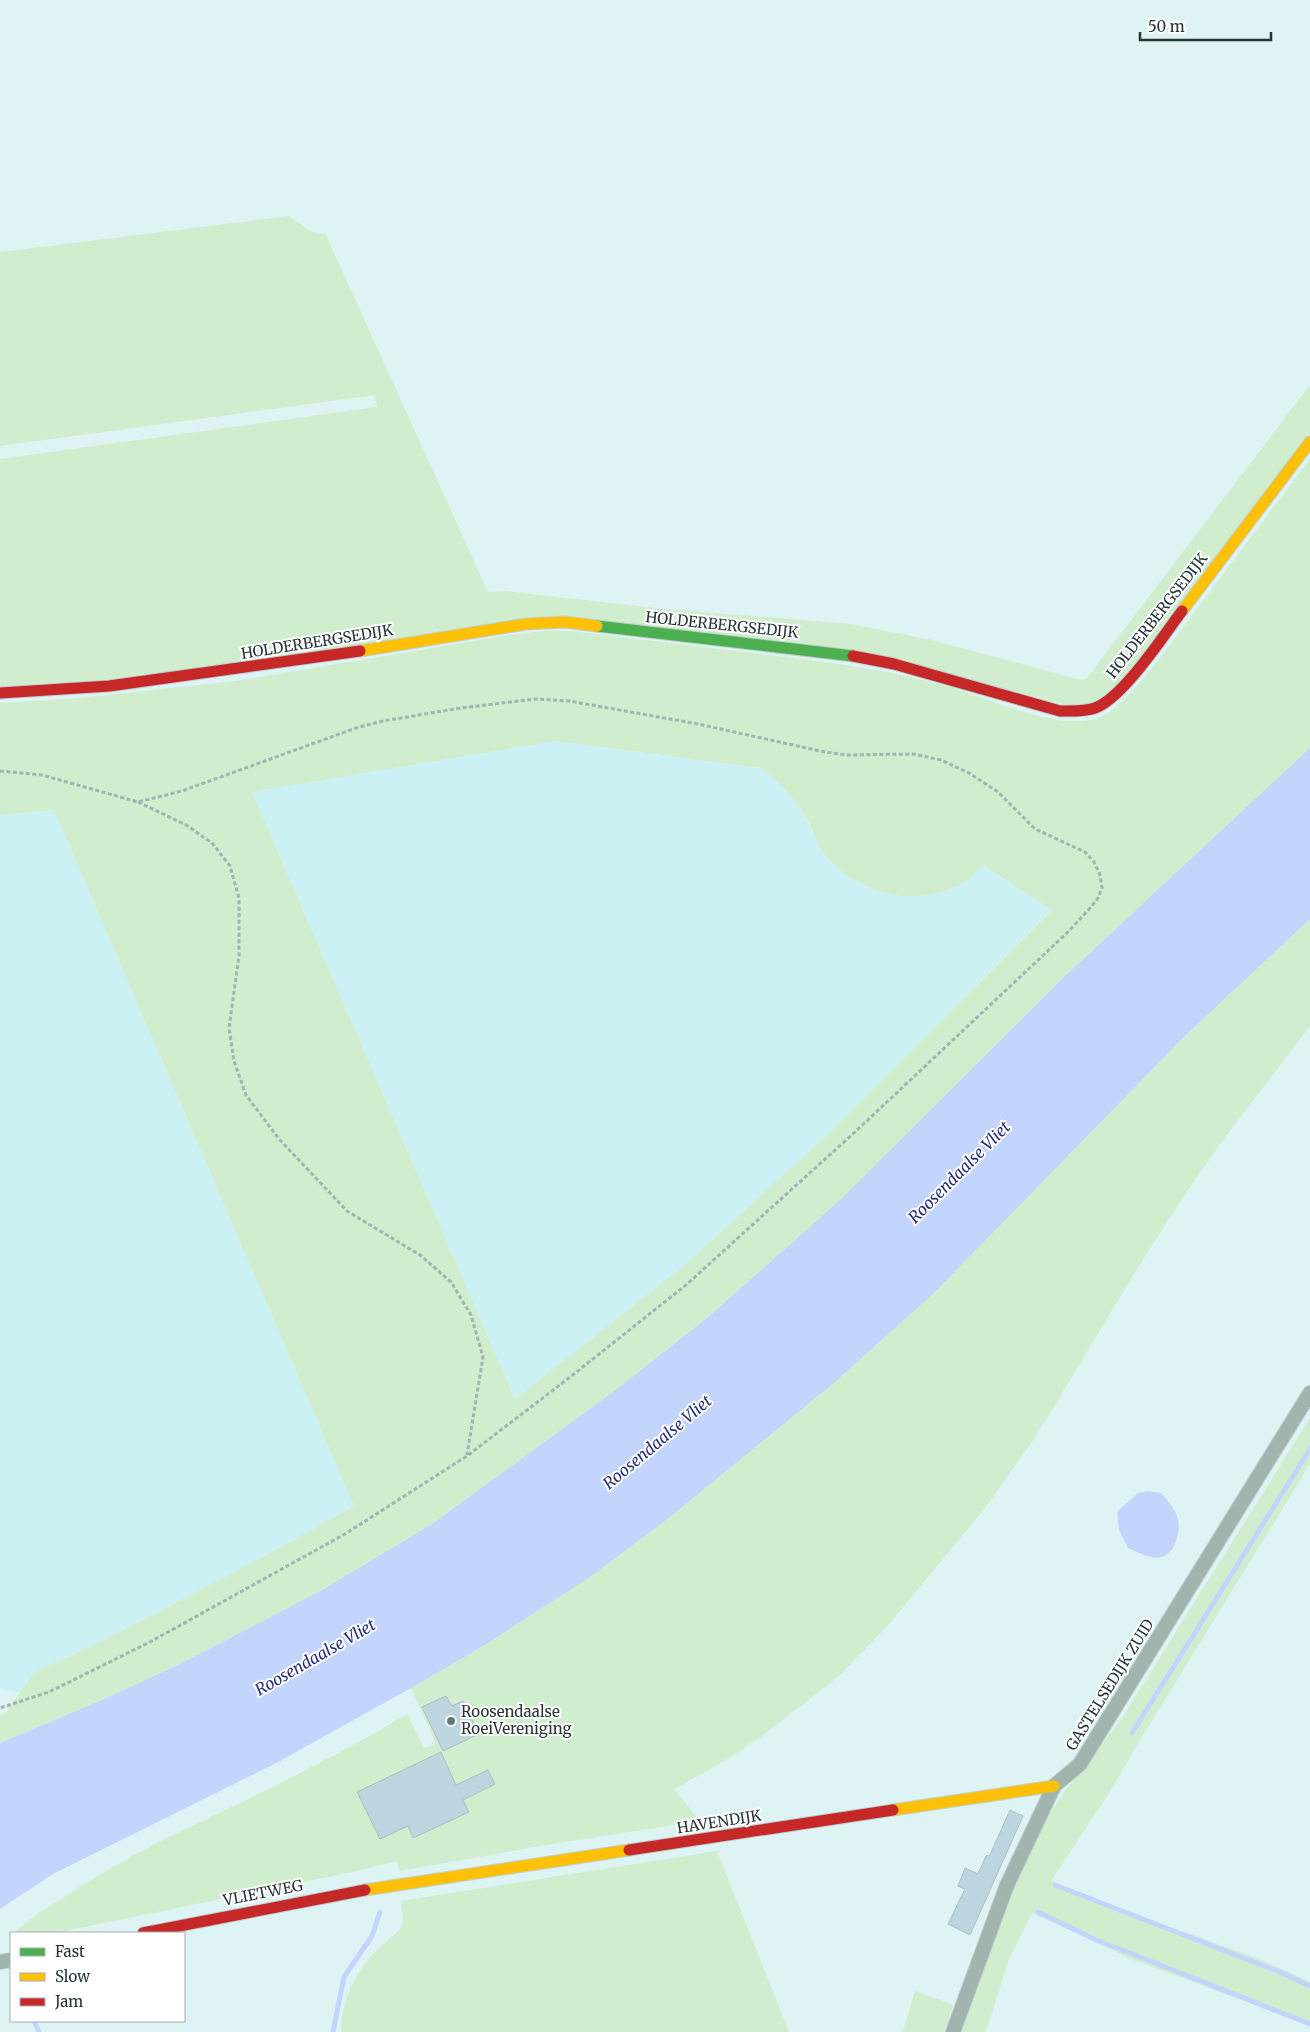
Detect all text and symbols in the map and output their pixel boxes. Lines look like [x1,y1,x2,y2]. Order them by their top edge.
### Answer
scale bar [1140,10,1271,42]
text: 50 m [1148,17,1185,36]
street label: HOLDERBERGSEDIJK [1102,549,1211,682]
street label: HOLDERBERGSEDIJK [645,607,800,642]
street label: HOLDERBERGSEDIJK [240,620,394,663]
water label: Roosendaalse Vliet [904,1117,1014,1227]
water label: Roosendaalse Vliet [599,1391,716,1493]
water label: Roosendaalse Vliet [251,1614,379,1700]
street label: GASTELSEDIJK ZUID [1061,1616,1158,1754]
place label: Roosendaalse RoeiVereniging [461,1702,572,1738]
marker: Roosendaalse RoeiVereniging [445,1715,457,1727]
street label: HAVENDIJK [675,1805,763,1838]
street label: VLIETWEG [220,1875,305,1910]
legend [10,1932,185,2022]
text: Fast [55,1942,85,1961]
text: Slow [55,1967,90,1986]
text: Jam [54,1992,83,2011]

